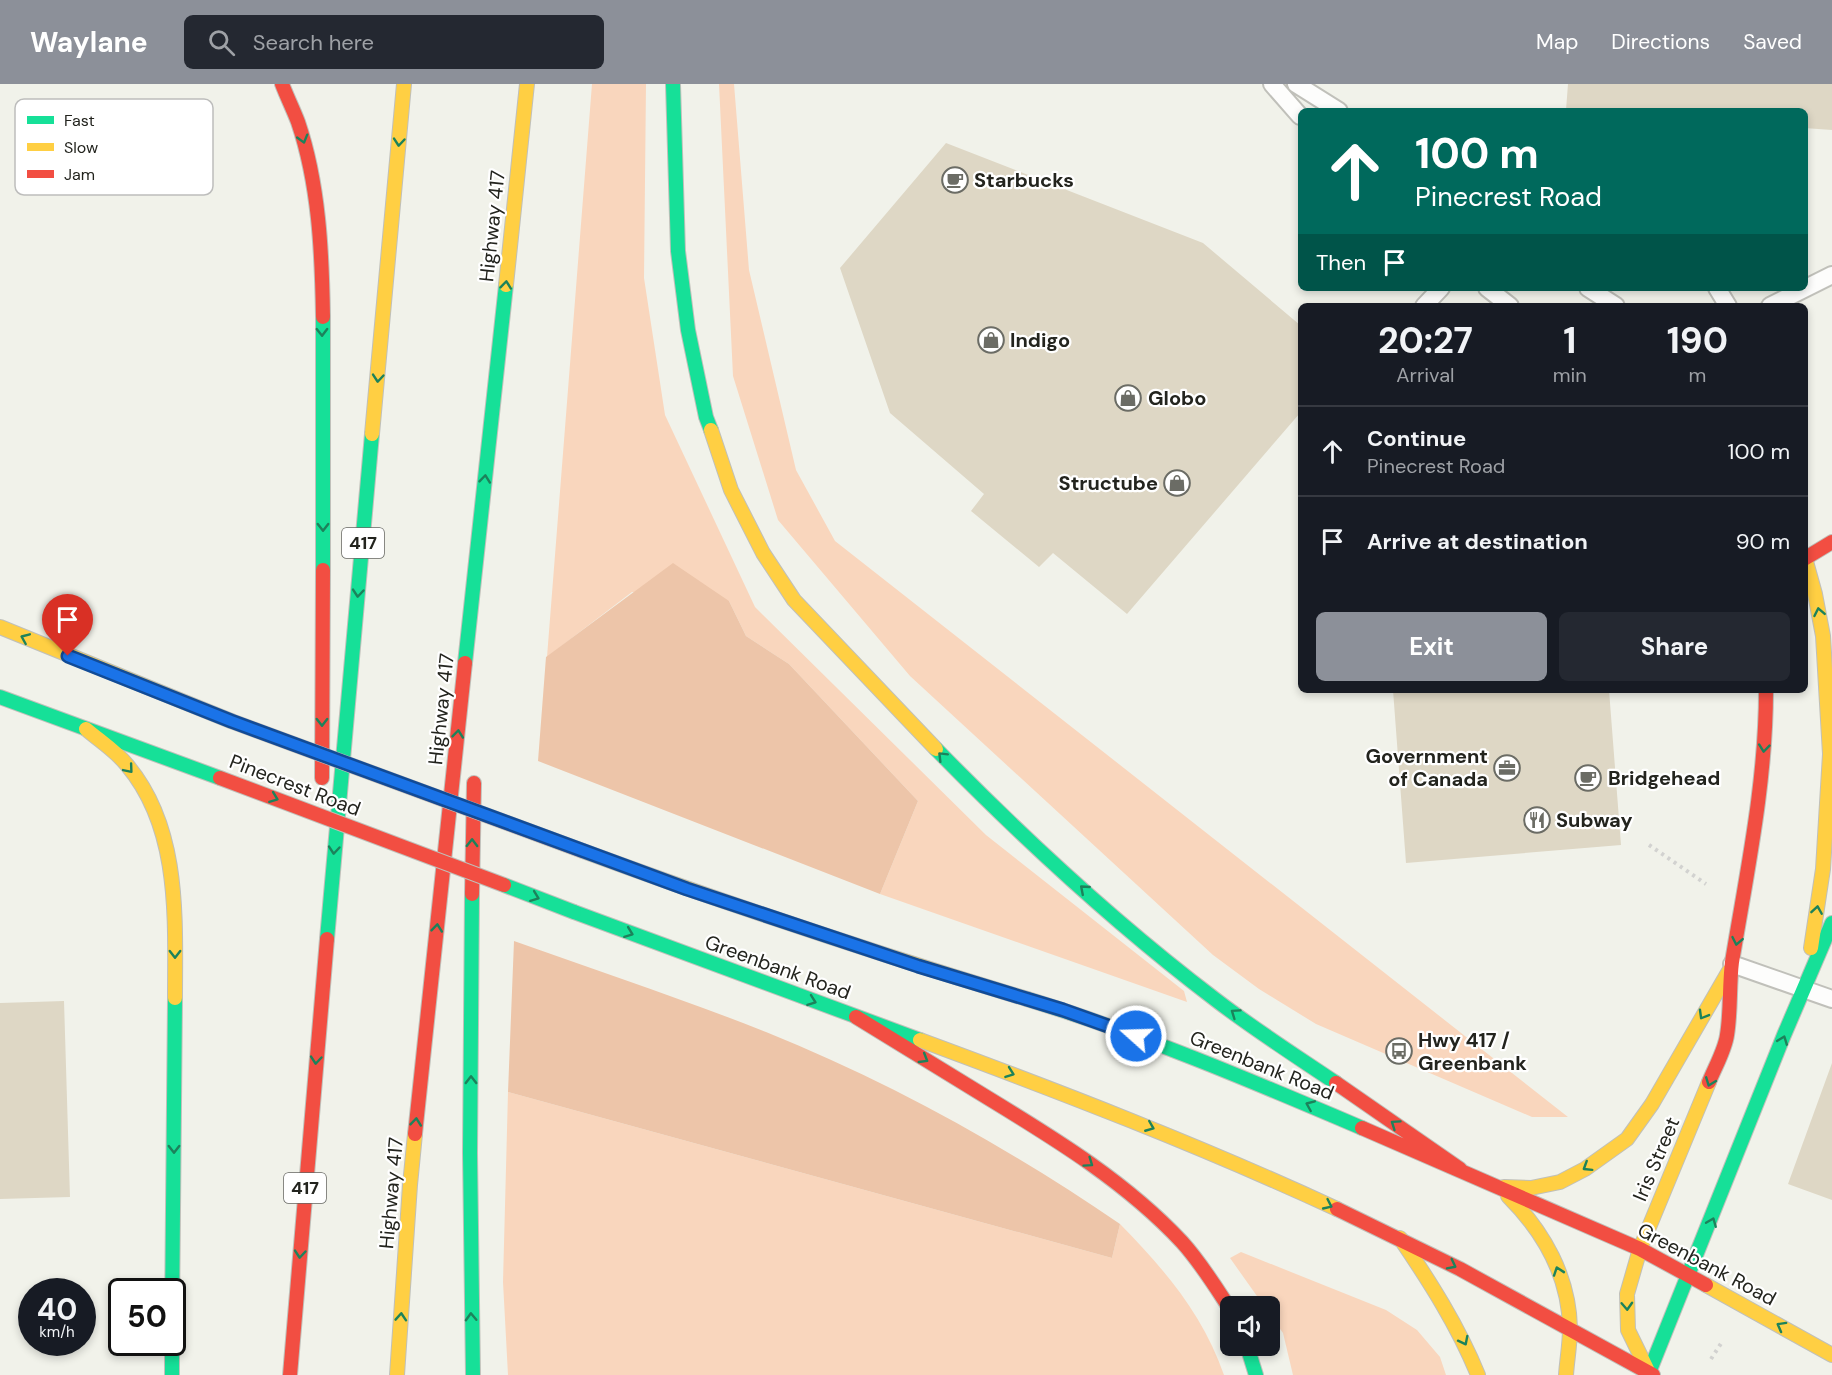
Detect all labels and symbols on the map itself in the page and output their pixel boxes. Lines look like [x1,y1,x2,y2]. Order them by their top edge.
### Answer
legend [15,99,213,195]
text: Fast [64,110,95,131]
one-way arrow [295,133,308,143]
text: Slow [64,137,98,158]
one-way arrow [393,138,406,147]
text: Jam [64,164,95,185]
cafe icon: Starbucks [940,165,970,195]
place label: Starbucks [974,167,1074,193]
street label: Highway 417 [473,169,511,283]
one-way arrow [499,280,512,289]
shop icon: Indigo [976,325,1006,355]
one-way arrow [316,327,329,336]
place label: Indigo [1010,327,1070,353]
one-way arrow [372,374,385,383]
shop icon: Globo [1113,383,1143,413]
place label: Globo [1148,385,1206,411]
shop icon: Structube [1162,468,1192,498]
place label: Structube [1059,470,1158,496]
one-way arrow [478,474,491,483]
one-way arrow [317,522,329,531]
road number: 417 [342,528,384,558]
one-way arrow [352,589,365,598]
pin [42,594,93,656]
one-way arrow [1813,607,1826,617]
one-way arrow [20,633,31,645]
street label: Highway 417 [422,652,460,766]
one-way arrow [316,717,328,726]
one-way arrow [451,730,464,739]
place label: Government of Canada [1365,743,1488,792]
one-way arrow [1758,744,1771,753]
street label: Pinecrest Road [226,748,364,822]
one-way arrow [938,752,949,762]
office icon: Government of Canada [1492,753,1522,783]
one-way arrow [122,762,133,773]
cafe icon: Bridgehead [1573,763,1603,793]
place label: Bridgehead [1608,765,1720,791]
one-way arrow [269,791,279,804]
restaurant icon: Subway [1522,805,1552,835]
place label: Subway [1556,807,1632,833]
one-way arrow [466,838,479,847]
one-way arrow [328,846,341,855]
one-way arrow [1080,886,1091,897]
one-way arrow [529,890,540,903]
one-way arrow [1811,906,1823,915]
one-way arrow [430,924,443,933]
one-way arrow [623,925,634,938]
street label: Greenbank Road [702,929,854,1005]
one-way arrow [1731,936,1744,946]
one-way arrow [169,949,181,958]
one-way arrow [806,994,817,1006]
position arrow [1104,1004,1168,1068]
one-way arrow [1230,1009,1241,1020]
one-way arrow [1699,1009,1710,1019]
street label: Greenbank Road [1186,1024,1338,1106]
place label: Hwy 417 / Greenbank [1418,1027,1527,1076]
one-way arrow [1775,1035,1788,1046]
bus stop icon: Hwy 417 / Greenbank [1384,1036,1414,1066]
one-way arrow [918,1051,928,1063]
one-way arrow [310,1055,323,1064]
one-way arrow [1004,1066,1014,1079]
one-way arrow [465,1075,477,1084]
one-way arrow [1704,1077,1717,1087]
one-way arrow [1305,1100,1316,1112]
street label: Iris Street [1627,1113,1685,1205]
one-way arrow [410,1118,422,1127]
one-way arrow [1143,1120,1154,1132]
one-way arrow [1390,1120,1401,1131]
street label: Highway 417 [373,1136,409,1250]
one-way arrow [168,1144,180,1153]
one-way arrow [1082,1156,1093,1167]
one-way arrow [1583,1160,1593,1172]
road number: 417 [284,1173,326,1203]
one-way arrow [1322,1197,1333,1209]
street label: Greenbank Road [1633,1217,1781,1311]
one-way arrow [1705,1217,1717,1228]
one-way arrow [294,1250,307,1259]
one-way arrow [1446,1257,1457,1269]
one-way arrow [1552,1266,1565,1277]
speed limit sign: 50 [108,1278,186,1356]
one-way arrow [1621,1301,1634,1310]
one-way arrow [394,1312,407,1321]
one-way arrow [465,1312,478,1321]
one-way arrow [1777,1322,1787,1333]
one-way arrow [1457,1335,1469,1346]

